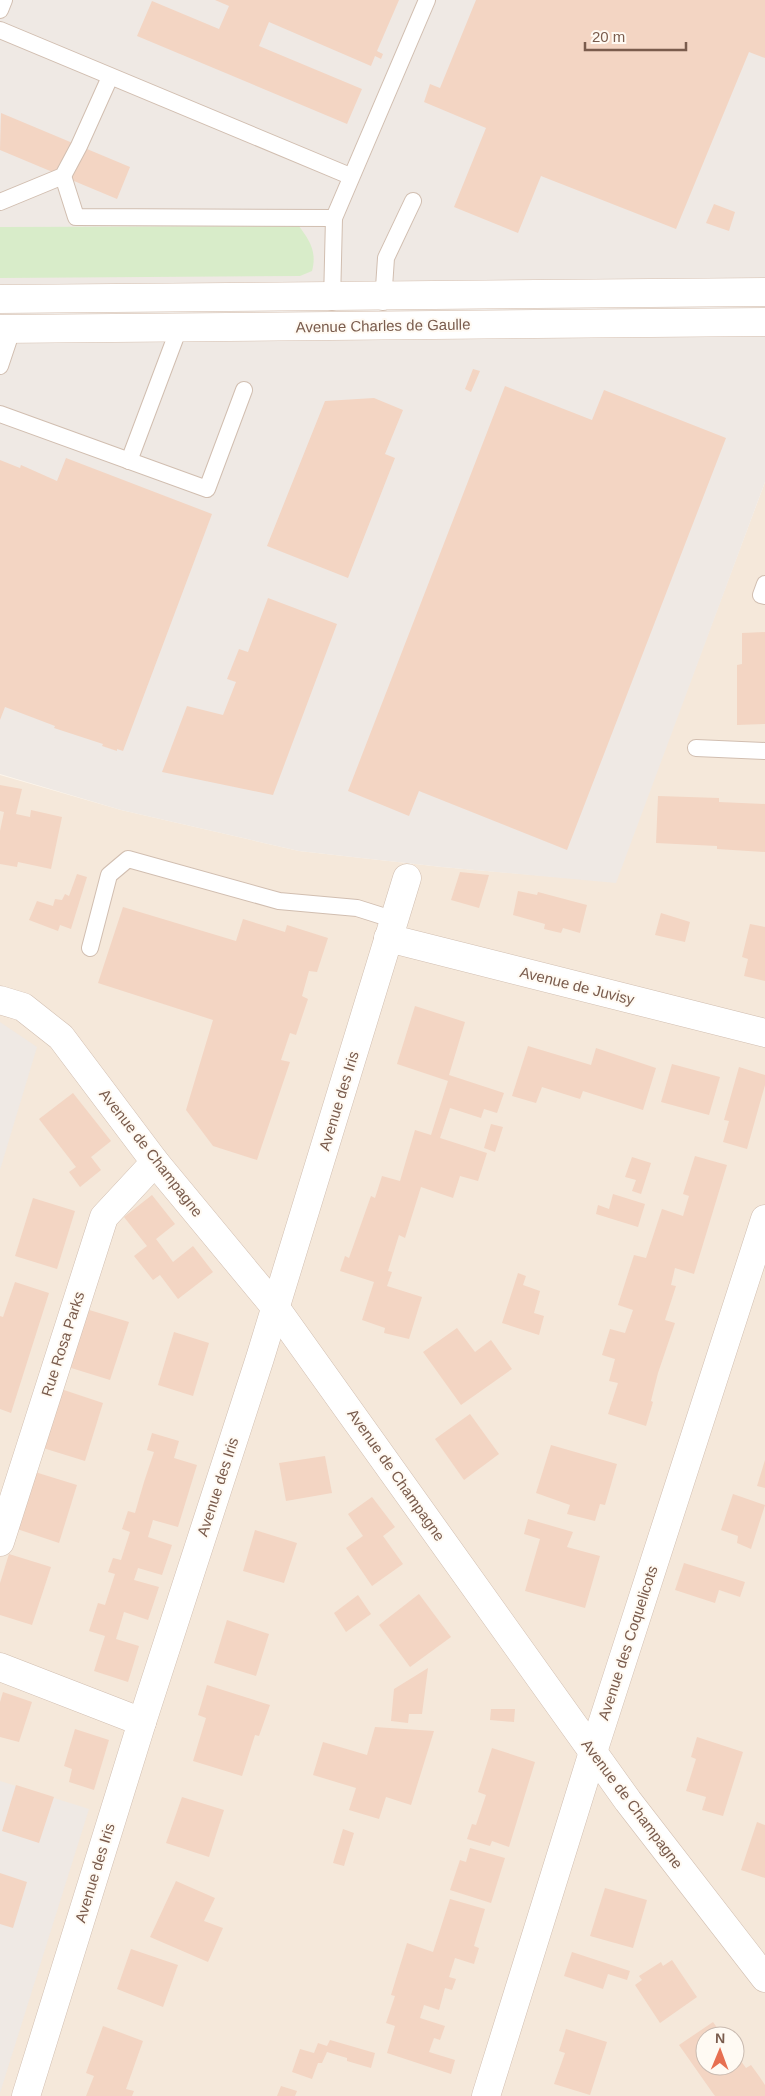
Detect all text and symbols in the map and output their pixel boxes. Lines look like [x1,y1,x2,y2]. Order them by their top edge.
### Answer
scale bar [585,20,686,52]
text: 20 m [592,28,625,45]
street label: Avenue Charles de Gaulle [295,315,471,336]
street label: Avenue de Juvisy [518,963,637,1008]
street label: Avenue des Iris [315,1049,362,1153]
street label: Avenue de Champagne [96,1085,207,1220]
street label: Rue Rosa Parks [38,1289,87,1398]
street label: Avenue de Champagne [344,1405,449,1544]
street label: Avenue des Iris [194,1435,242,1539]
street label: Avenue des Coquelicots [594,1563,661,1722]
street label: Avenue de Champagne [578,1736,687,1872]
street label: Avenue des Iris [71,1821,118,1925]
north arrow [695,2026,745,2076]
text: N [715,2030,725,2046]

